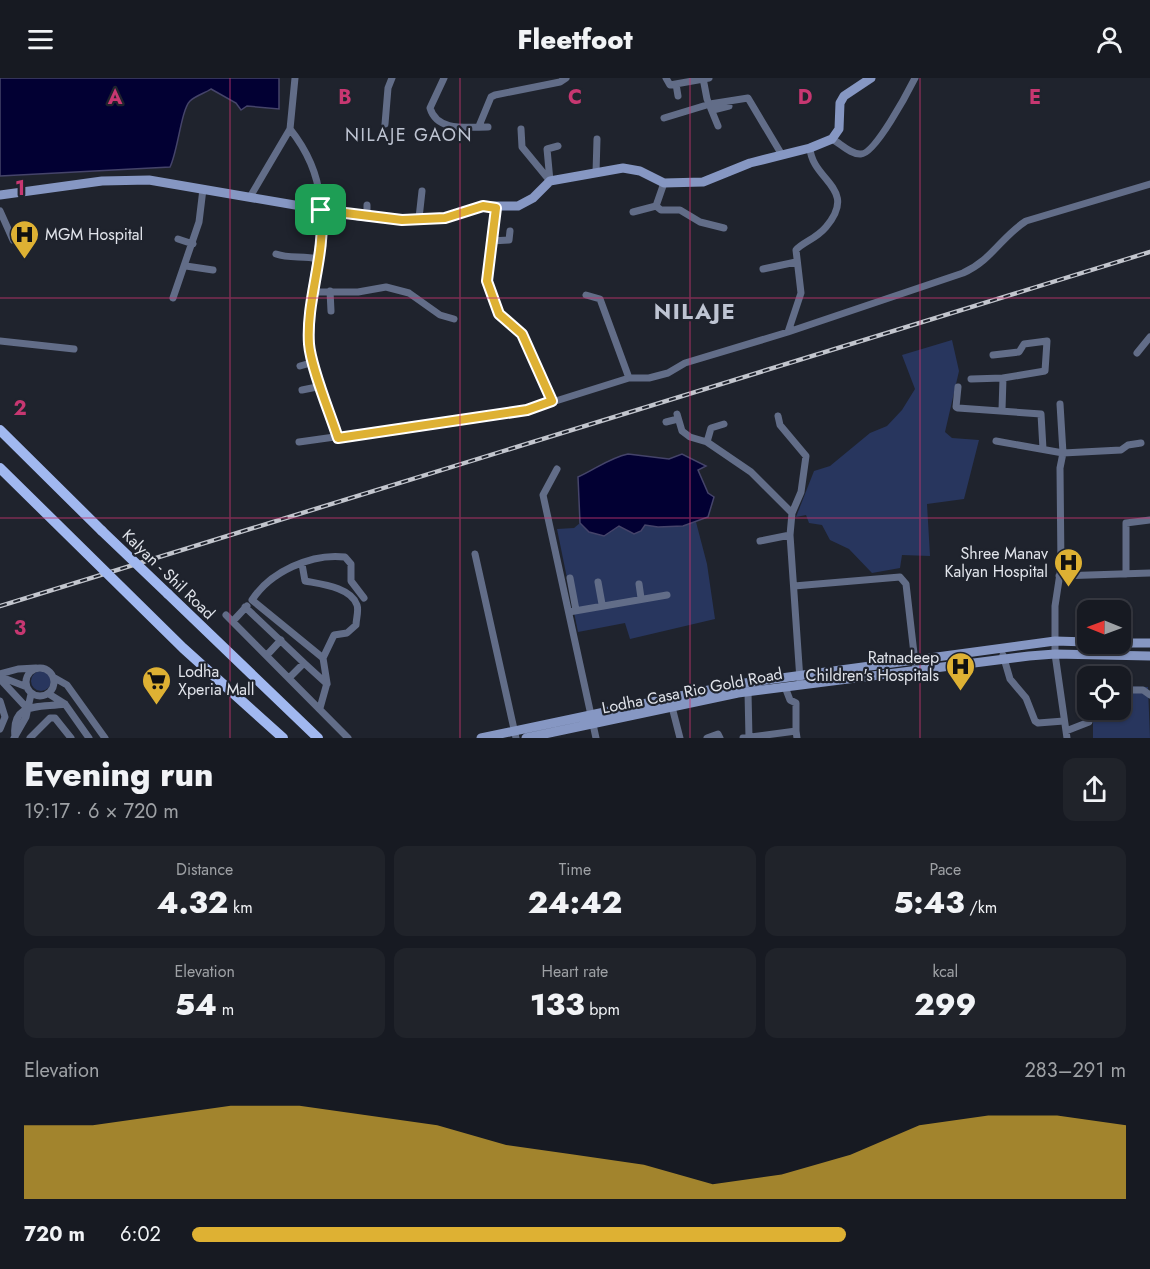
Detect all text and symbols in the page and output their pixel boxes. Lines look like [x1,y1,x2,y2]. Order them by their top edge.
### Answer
text: Fleetfoot [517,20,633,59]
icon: menu [24,23,57,56]
icon: person [1093,23,1126,56]
text: A [107,83,123,112]
text: B [338,83,352,112]
text: C [568,83,582,112]
text: D [798,83,812,112]
text: E [1029,83,1041,112]
district label: NILAJE GAON [345,122,473,148]
text: 1 [15,174,25,203]
pin [295,184,346,235]
icon: arrive [304,193,337,226]
hospital icon: MGM Hospital [8,218,40,260]
place label: MGM Hospital [45,223,143,246]
district label: NILAJE [654,295,736,327]
text: 2 [13,394,27,423]
street label: Kalyan - Shil Road [117,524,220,625]
place label: Shree Manav Kalyan Hospital [945,542,1049,583]
hospital icon: Shree Manav Kalyan Hospital [1053,546,1085,588]
north arrow [1077,600,1131,654]
map controls [1077,600,1131,720]
text: 3 [14,614,26,643]
place label: Ratnadeep Children's Hospitals [805,646,939,687]
hospital icon: Ratnadeep Children's Hospitals [944,650,976,692]
place label: Lodha Xperia Mall [178,660,254,701]
street label: Lodha Casa Rio Gold Road [600,662,784,719]
supermarket icon: Lodha Xperia Mall [141,664,173,706]
button: locate [1077,666,1131,720]
text: Evening run [24,751,214,798]
button: share [1063,758,1126,821]
text: 19:17 · 6 × 720 m [24,797,179,826]
text: Distance [176,858,233,881]
text: Time [559,858,591,881]
text: Pace [929,858,961,881]
text: 4.32 [157,881,228,924]
text: 24:42 [528,881,622,924]
text: 5:43 [893,881,965,924]
text: km [228,896,253,919]
text: /km [965,896,997,919]
text: Elevation [174,960,235,983]
text: Heart rate [542,960,608,983]
text: kcal [932,960,958,983]
text: 54 [175,983,217,1026]
text: 133 [530,983,584,1026]
text: 299 [914,983,976,1026]
text: m [217,998,234,1021]
text: bpm [584,998,620,1021]
text: Elevation [24,1056,99,1085]
text: 283–291 m [1024,1056,1126,1085]
text: 720 m [24,1220,85,1249]
text: 6:02 [120,1220,161,1249]

